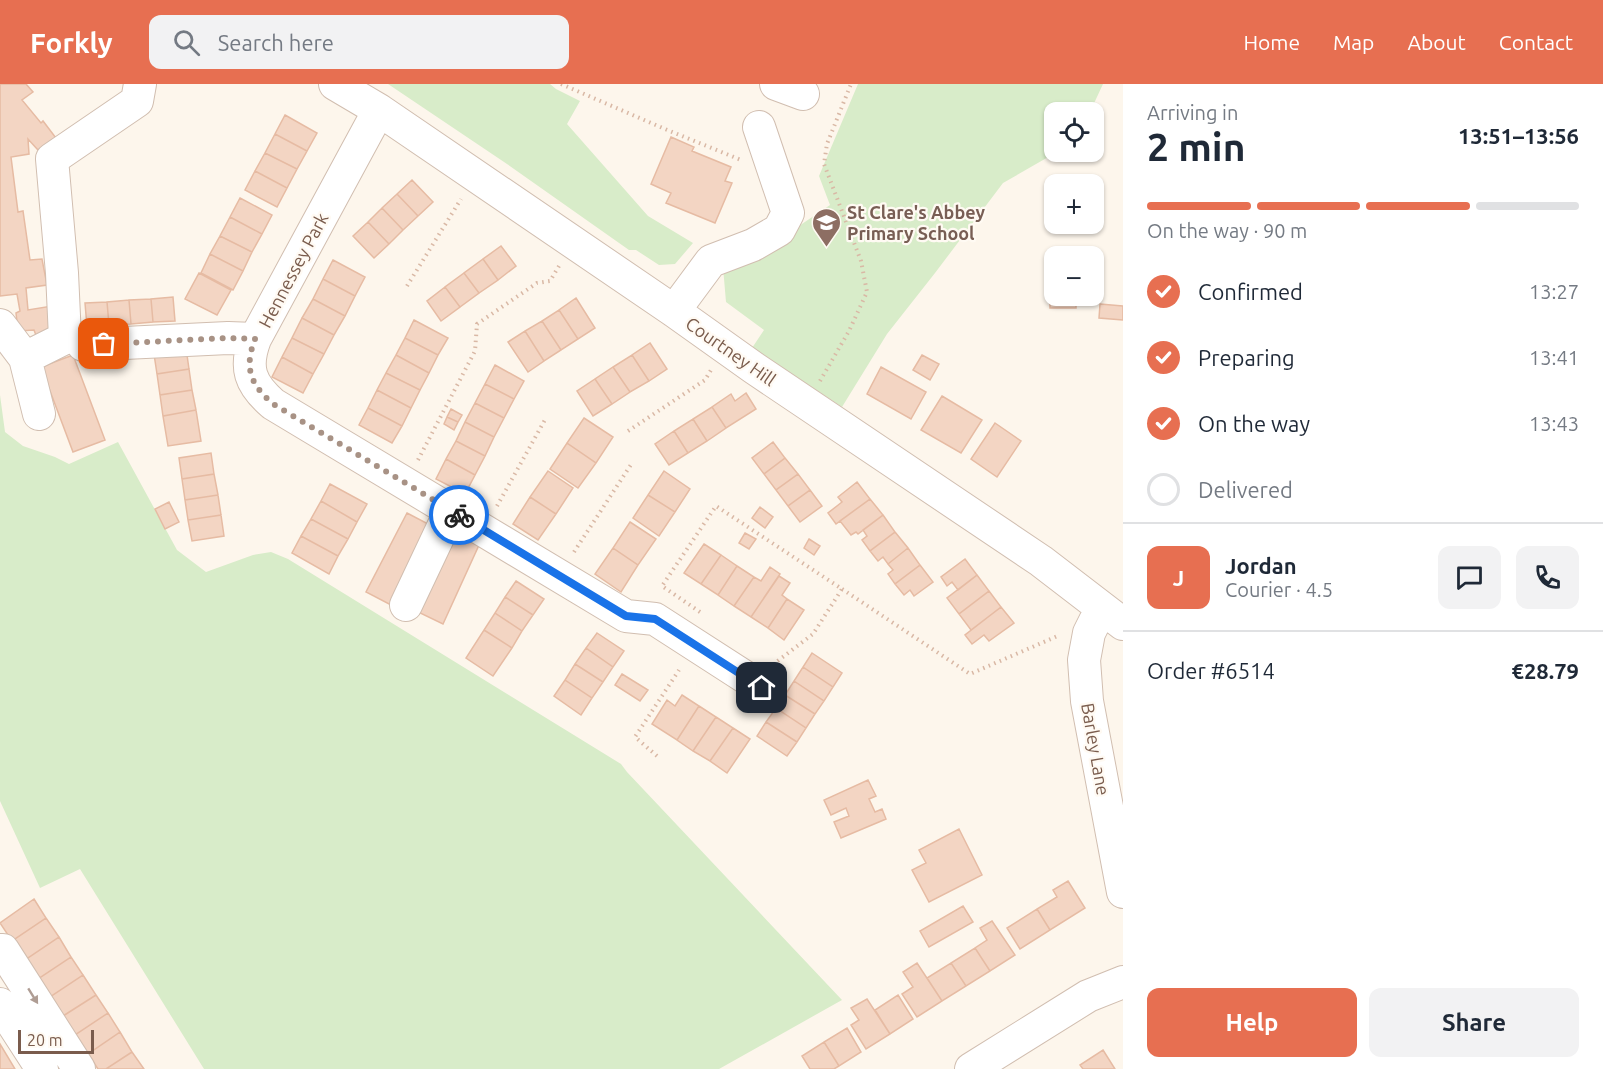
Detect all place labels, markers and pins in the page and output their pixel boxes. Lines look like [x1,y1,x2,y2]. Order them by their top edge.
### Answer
place label: St Clare's Abbey Primary School [847,202,986,243]
school or university icon: St Clare's Abbey Primary School [810,206,842,248]
pin [78,318,129,369]
pin [736,662,787,713]

